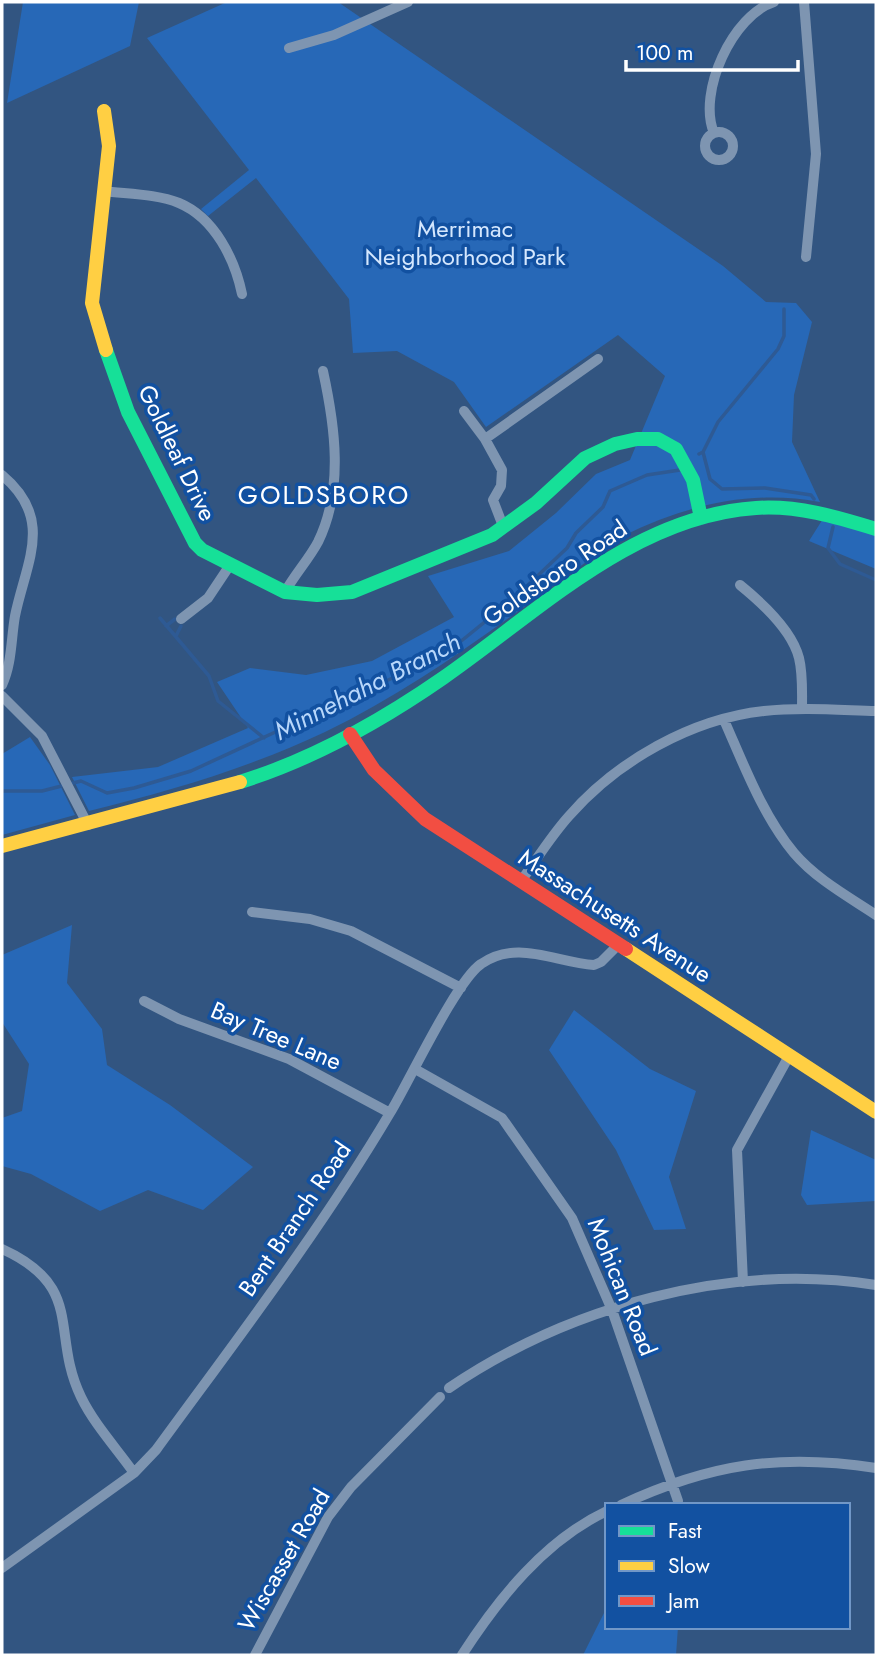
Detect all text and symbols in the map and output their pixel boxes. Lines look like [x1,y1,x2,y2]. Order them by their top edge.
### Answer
scale bar [626,28,798,72]
text: 100 m [636,38,693,68]
park label: Merrimac Neighborhood Park [365,211,566,274]
street label: Goldleaf Drive [129,379,226,527]
district label: GOLDSBORO [238,476,410,514]
street label: Goldsboro Road [476,511,634,634]
water label: Minnehaha Branch [267,622,467,750]
street label: Massachusetts Avenue [512,840,719,991]
street label: Bay Tree Lane [205,992,347,1079]
street label: Bent Branch Road [230,1134,359,1303]
street label: Mohican Road [579,1213,666,1361]
street label: Wiscasset Road [229,1482,339,1637]
legend [605,1503,850,1629]
text: Fast [668,1516,701,1546]
text: Slow [668,1551,710,1581]
text: Jam [665,1586,700,1616]

